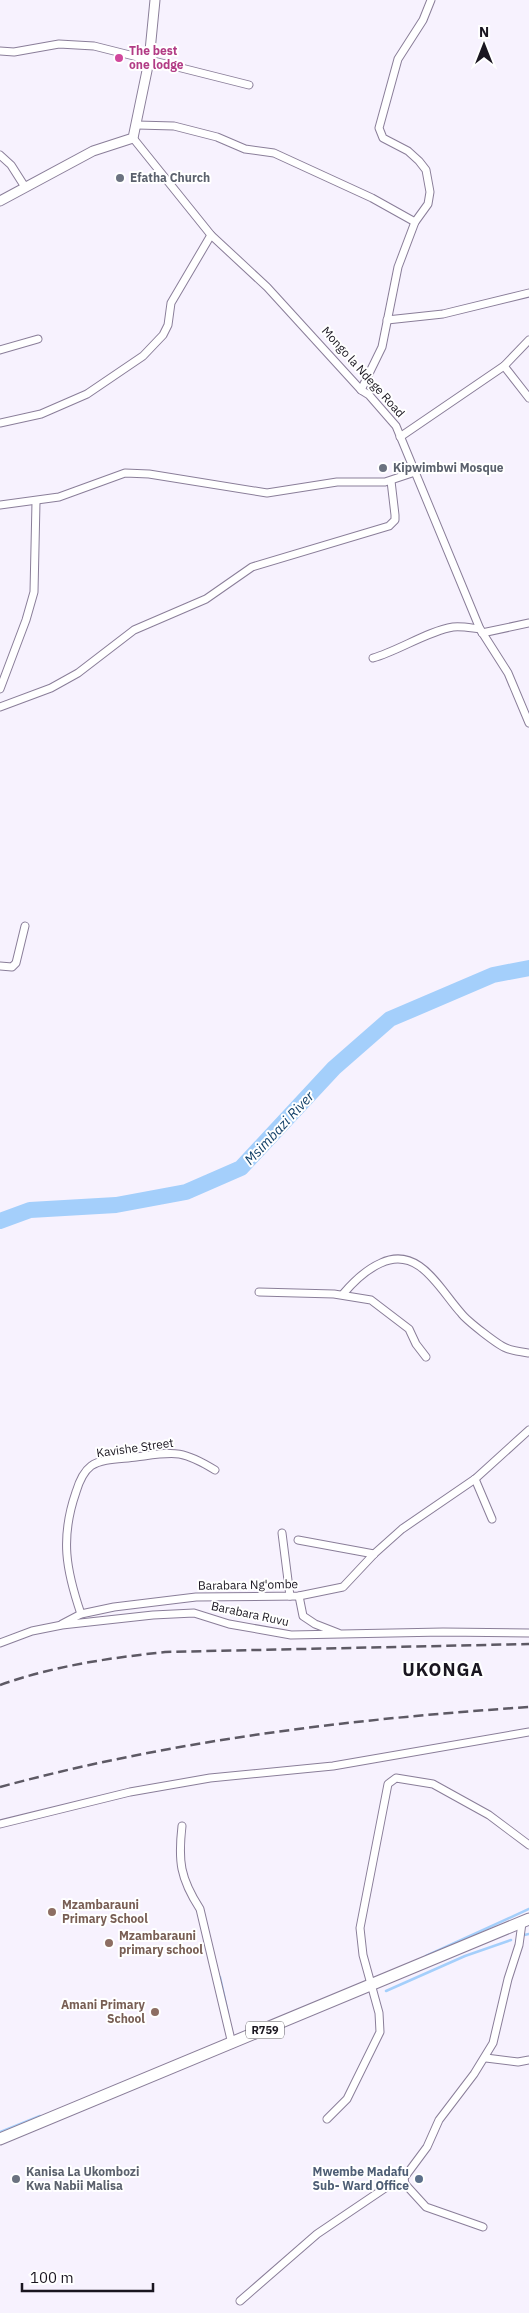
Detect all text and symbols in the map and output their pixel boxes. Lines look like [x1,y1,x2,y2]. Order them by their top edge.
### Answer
north arrow [459,20,509,70]
text: N [479,23,489,41]
place label: The best one lodge [129,43,184,72]
marker: The best one lodge [113,52,125,64]
place label: Efatha Church [130,170,210,185]
marker: Efatha Church [114,172,126,184]
street label: Mongo la Ndege Road [319,323,408,420]
place label: Kipwimbwi Mosque [393,460,504,475]
marker: Kipwimbwi Mosque [377,462,389,474]
water label: Msimbazi River [240,1087,318,1169]
street label: Kavishe Street [95,1435,174,1460]
street label: Barabara Ng'ombe [198,1576,299,1593]
street label: Barabara Ruvu [210,1598,290,1629]
district label: UKONGA [402,1658,484,1681]
place label: Mzambarauni Primary School [62,1897,148,1926]
marker: Mzambarauni Primary School [46,1906,58,1918]
place label: Mzambarauni primary school [119,1928,203,1957]
marker: Mzambarauni primary school [103,1937,115,1949]
place label: Amani Primary School [61,1997,146,2026]
marker: Amani Primary School [149,2006,161,2018]
road number: R759 [246,2022,284,2038]
place label: Kanisa La Ukombozi Kwa Nabii Malisa [26,2164,139,2193]
place label: Mwembe Madafu Sub- Ward Office [313,2164,409,2193]
marker: Kanisa La Ukombozi Kwa Nabii Malisa [10,2173,22,2185]
marker: Mwembe Madafu Sub- Ward Office [413,2173,425,2185]
scale bar [22,2260,154,2292]
text: 100 m [30,2268,74,2287]

